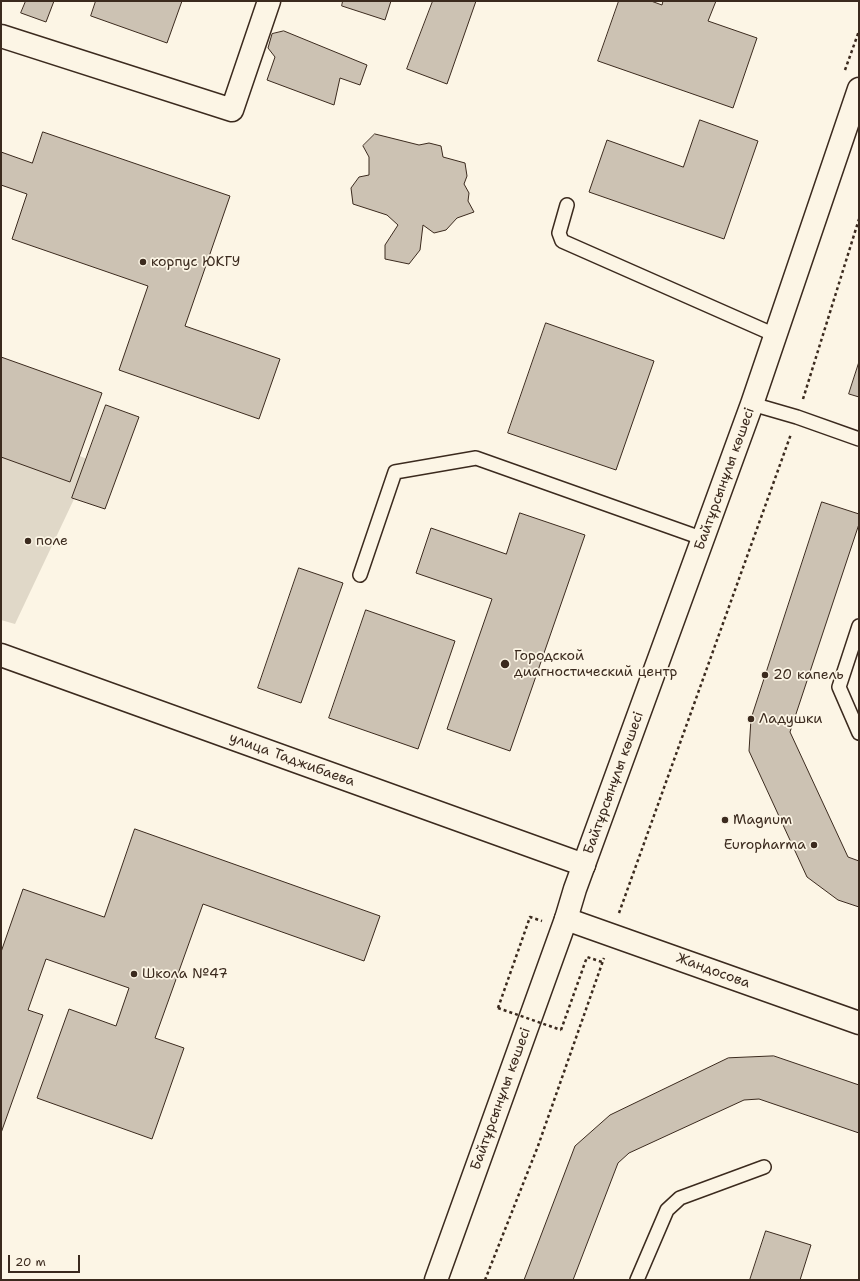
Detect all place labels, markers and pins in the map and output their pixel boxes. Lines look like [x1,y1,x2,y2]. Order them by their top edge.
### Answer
place label: корпус ЮКГУ [151,254,240,270]
marker: корпус ЮКГУ [138,257,148,267]
place label: поле [36,533,68,549]
marker: поле [23,536,33,546]
place label: Городской диагностический центр [514,648,677,680]
marker: Городской диагностический центр [499,658,511,670]
place label: 20 капель [773,667,844,683]
marker: 20 капель [760,670,770,680]
place label: Ладушки [759,711,823,727]
marker: Ладушки [746,714,756,724]
place label: Magnum [733,812,792,828]
marker: Magnum [720,815,730,825]
place label: Europharma [724,837,806,853]
marker: Europharma [809,840,819,850]
place label: Школа №47 [142,966,228,982]
marker: Школа №47 [129,969,139,979]

